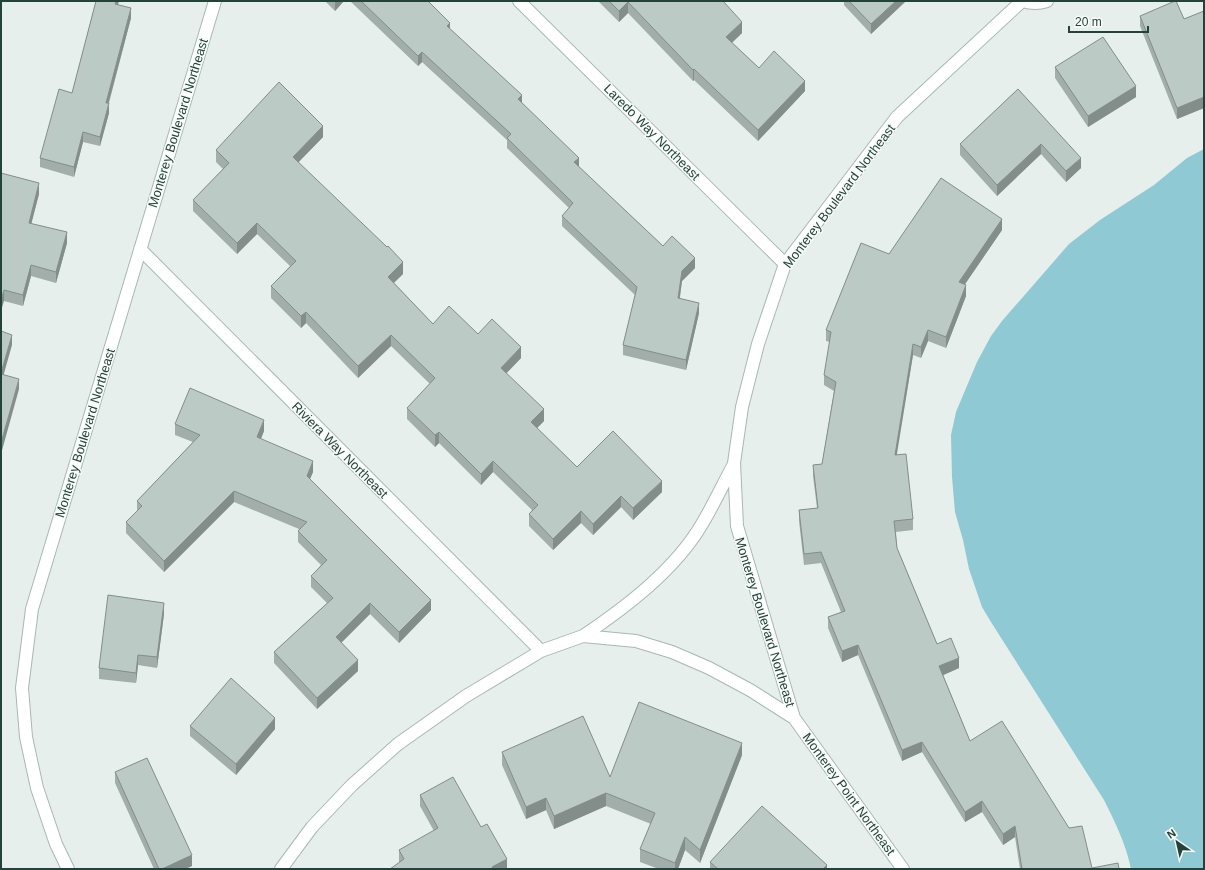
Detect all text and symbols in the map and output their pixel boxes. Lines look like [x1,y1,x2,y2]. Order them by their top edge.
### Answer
scale bar [1069,8,1148,34]
text: 20 m [1075,15,1102,29]
street label: Monterey Boulevard Northeast [145,36,211,209]
street label: Laredo Way Northeast [601,81,703,183]
street label: Monterey Boulevard Northeast [780,121,898,271]
street label: Monterey Boulevard Northeast [52,346,118,519]
street label: Riviera Way Northeast [289,399,391,501]
street label: Monterey Boulevard Northeast [732,536,798,709]
street label: Monterey Point Northeast [800,730,899,858]
north arrow [1157,822,1197,862]
text: N [1165,826,1178,841]

